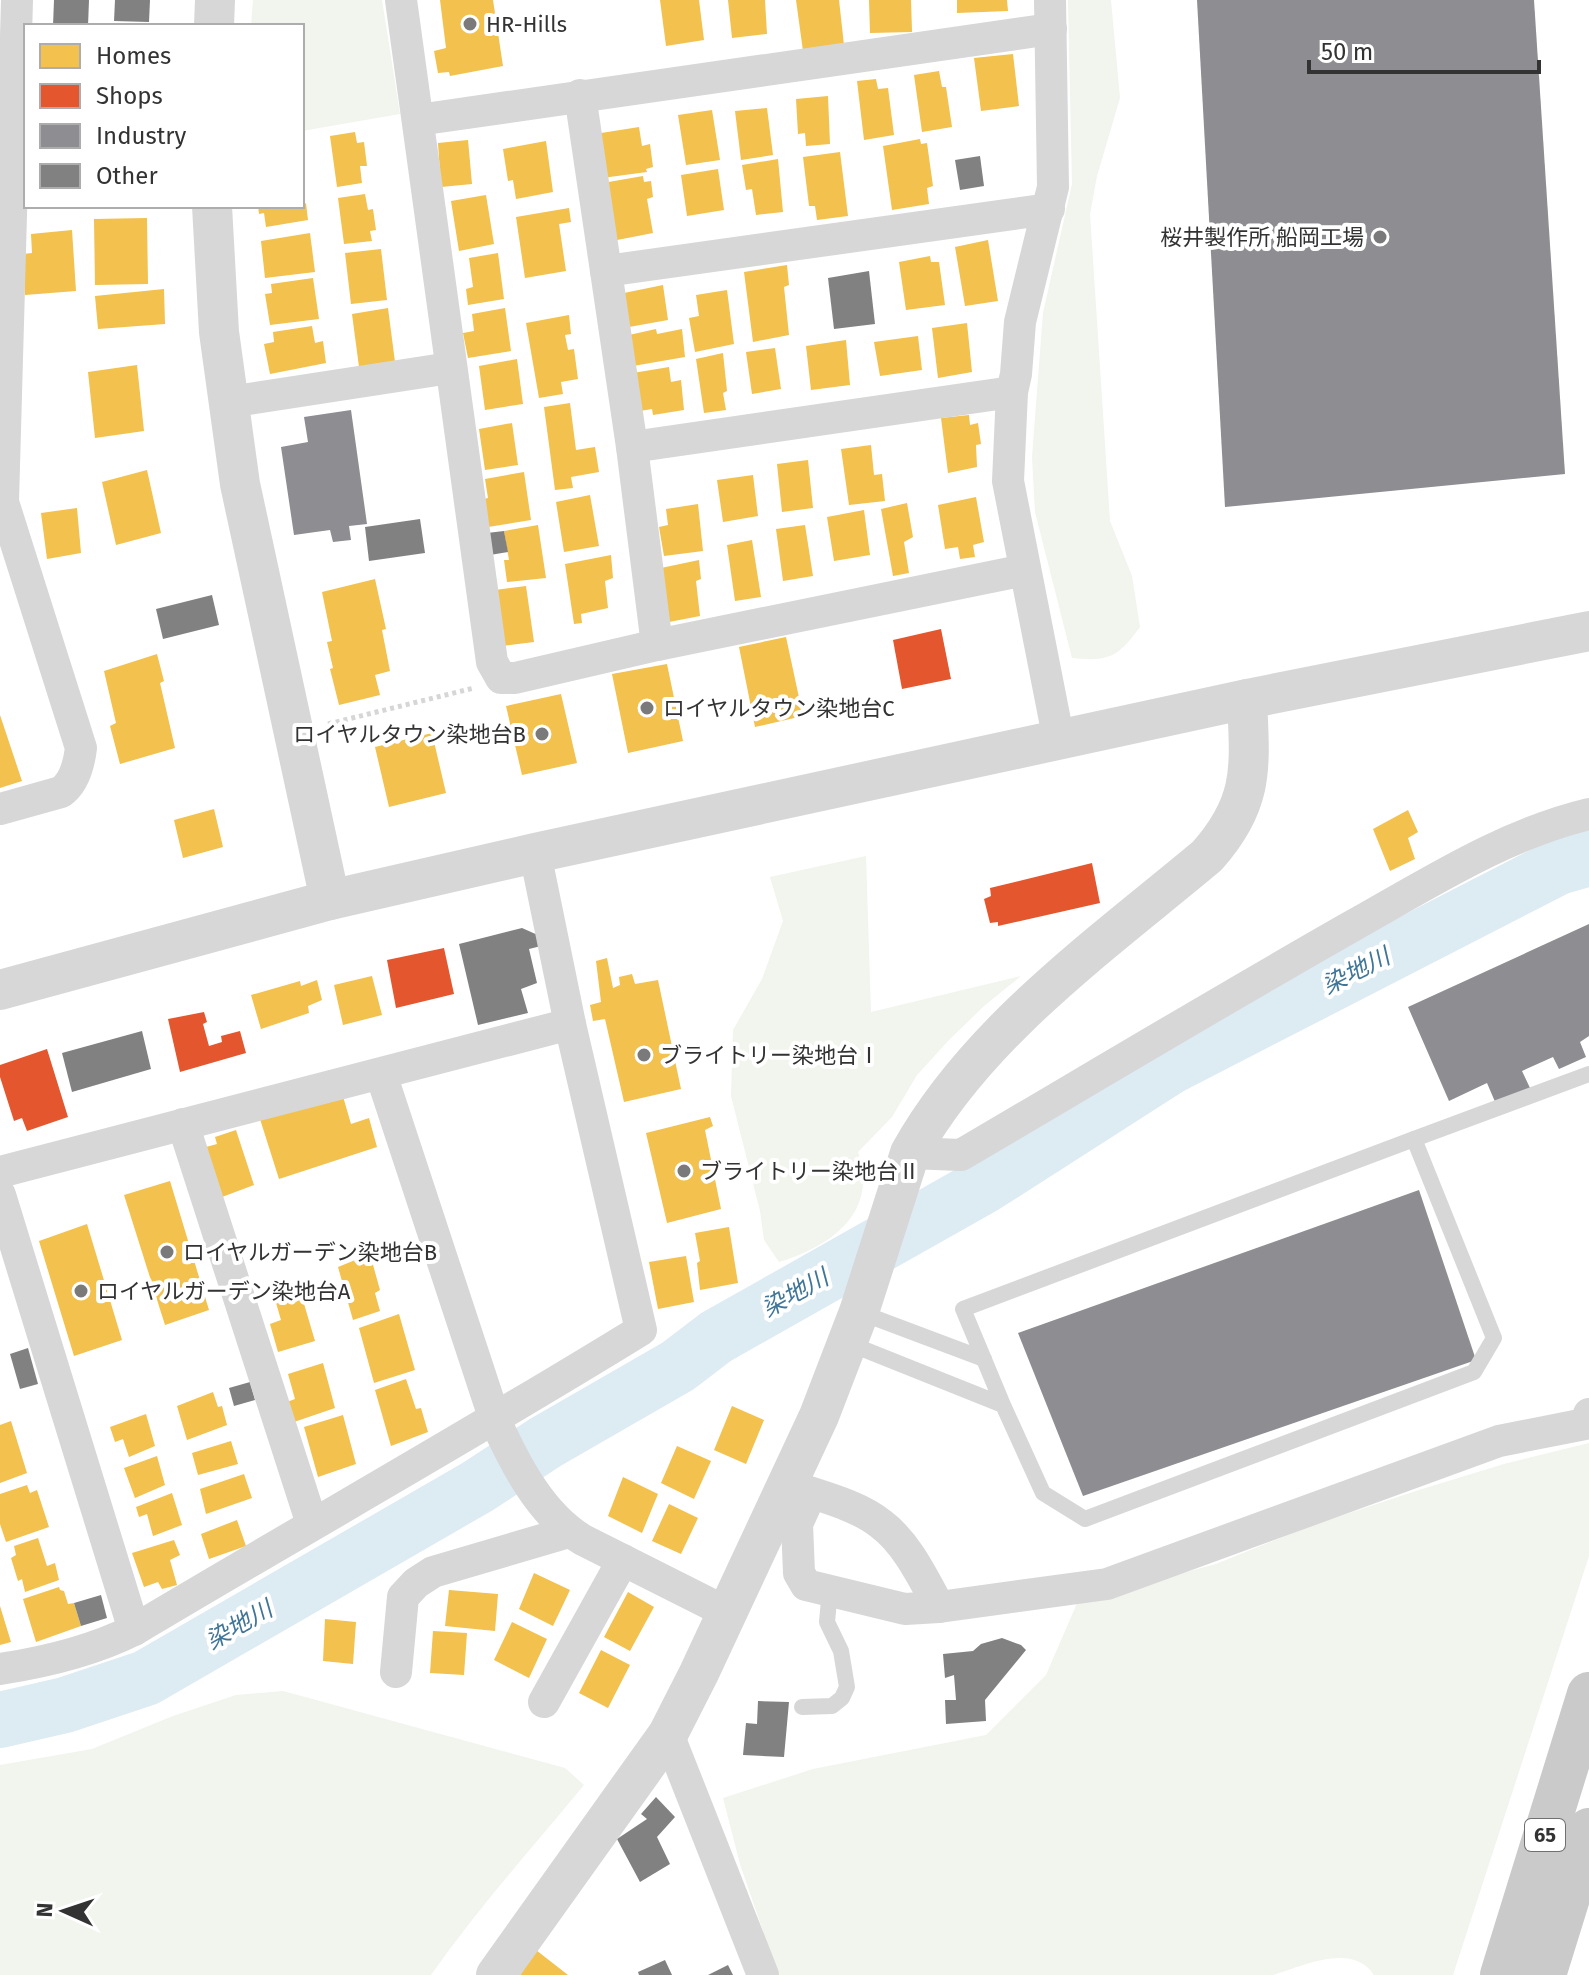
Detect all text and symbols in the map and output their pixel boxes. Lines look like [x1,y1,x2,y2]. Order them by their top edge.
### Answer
place label: HR-Hills [486,11,567,38]
marker: HR-Hills [461,15,479,33]
legend [24,24,304,208]
scale bar [1309,24,1539,74]
text: 50 m [1321,38,1373,66]
text: Homes [96,42,171,70]
text: Shops [96,82,163,110]
text: Industry [96,122,187,150]
text: Other [96,162,158,190]
place label: 桜井製作所 船岡工場 [1160,224,1364,251]
marker: 桜井製作所 船岡工場 [1371,228,1389,246]
place label: ロイヤルタウン染地台C [663,695,895,722]
marker: ロイヤルタウン染地台C [638,699,656,717]
place label: ロイヤルタウン染地台B [293,721,526,748]
marker: ロイヤルタウン染地台B [533,725,551,743]
water label: 染地川 [1318,941,1397,1000]
place label: ブライトリー染地台Ⅰ [660,1042,880,1069]
marker: ブライトリー染地台Ⅰ [635,1046,653,1064]
place label: ブライトリー染地台Ⅱ [700,1158,920,1185]
marker: ブライトリー染地台Ⅱ [675,1162,693,1180]
place label: ロイヤルガーデン染地台B [183,1239,437,1266]
marker: ロイヤルガーデン染地台B [158,1243,176,1261]
water label: 染地川 [757,1262,836,1323]
place label: ロイヤルガーデン染地台A [97,1278,351,1305]
marker: ロイヤルガーデン染地台A [72,1282,90,1300]
water label: 染地川 [201,1593,280,1655]
road number: 65 [1525,1819,1565,1851]
north arrow [24,1871,104,1951]
text: N [31,1902,58,1918]

